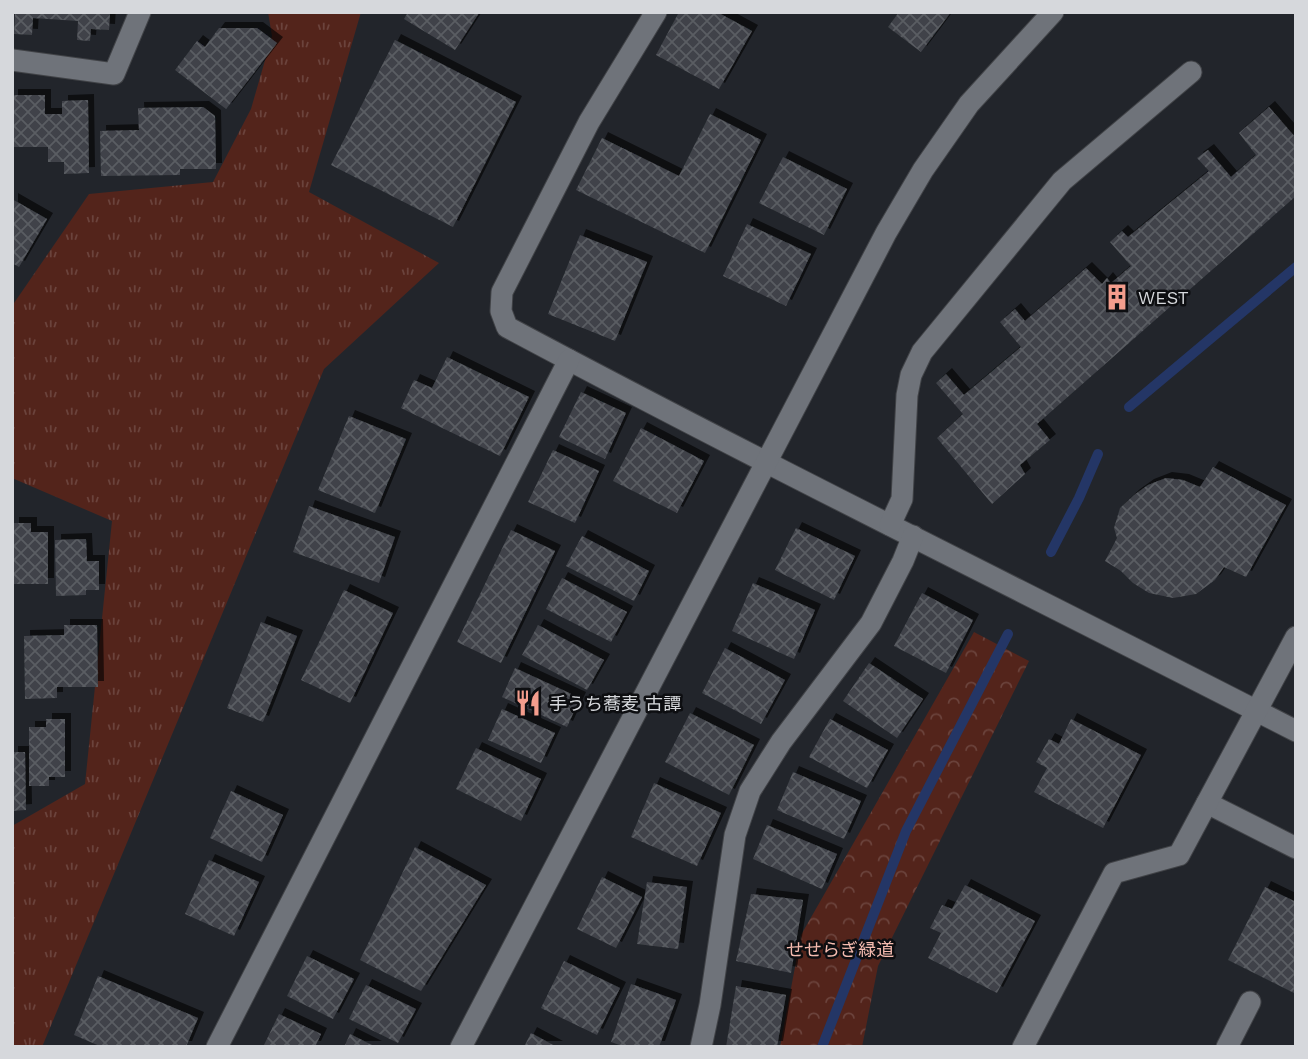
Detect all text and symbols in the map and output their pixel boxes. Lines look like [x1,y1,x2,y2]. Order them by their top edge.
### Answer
building icon: WEST [1102,282,1132,312]
place label: WEST [1138,287,1189,308]
restaurant icon: 手うち蕎麦 古譚 [513,688,543,718]
place label: 手うち蕎麦 古譚 [549,693,681,714]
park label: せせらぎ緑道 [786,939,894,960]

